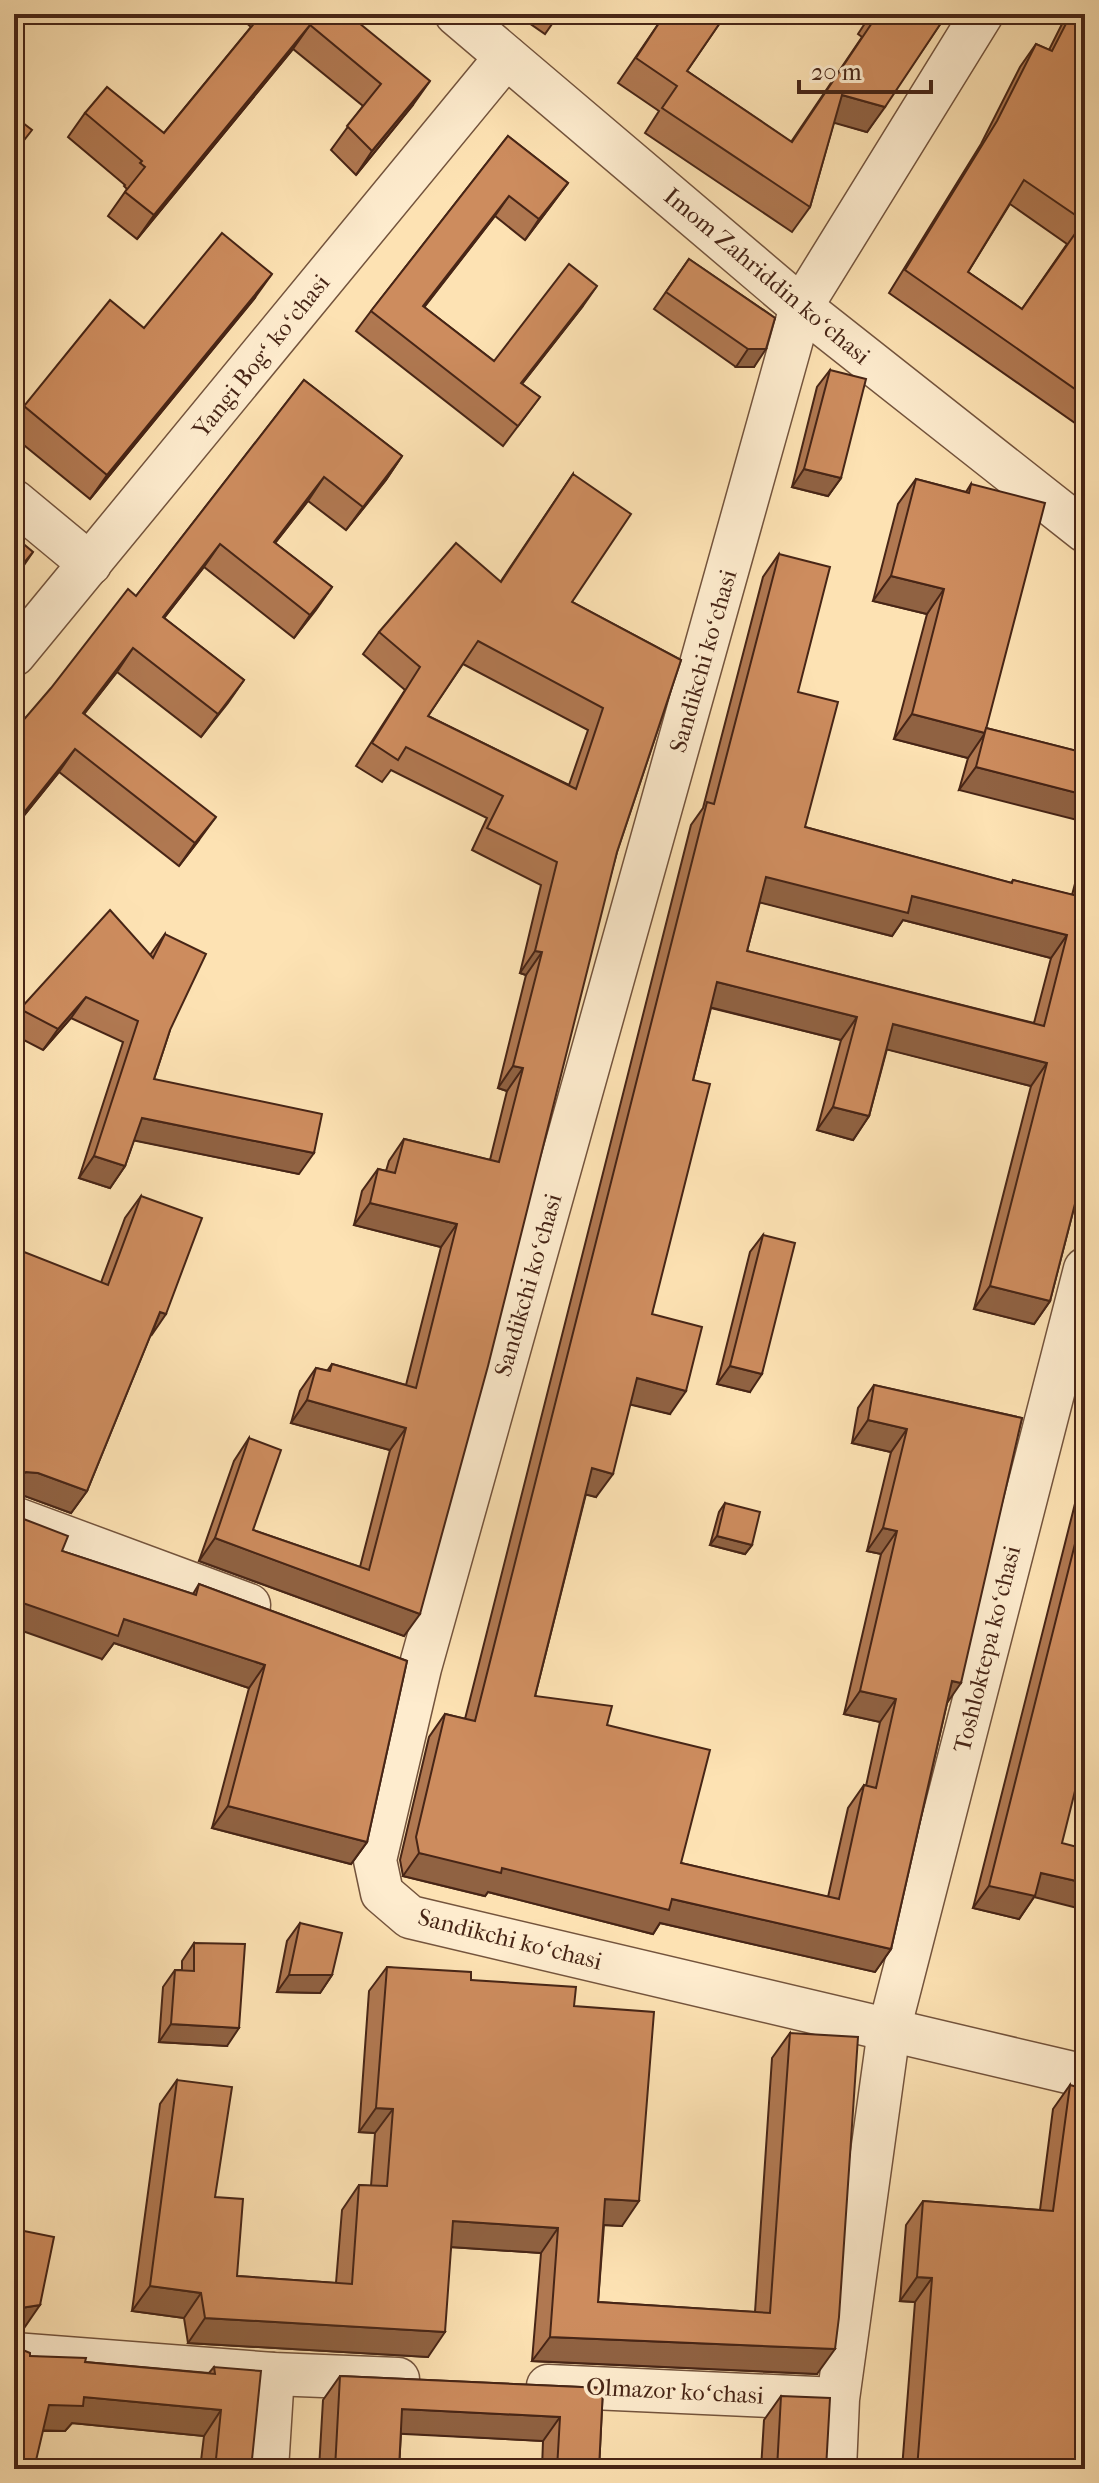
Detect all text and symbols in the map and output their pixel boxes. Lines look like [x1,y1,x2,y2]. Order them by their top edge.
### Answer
scale bar [799,44,931,94]
text: 20 m [811,58,862,86]
street label: Imom Zahriddin koʻchasi [658,182,876,370]
street label: Yangi Bogʻ koʻchasi [186,269,335,444]
street label: Sandikchi koʻchasi [664,566,742,756]
street label: Sandikchi koʻchasi [489,1190,567,1380]
street label: Toshloktepa koʻchasi [948,1543,1026,1755]
street label: Sandikchi koʻchasi [415,1903,605,1975]
street label: Olmazor koʻchasi [585,2372,765,2410]

